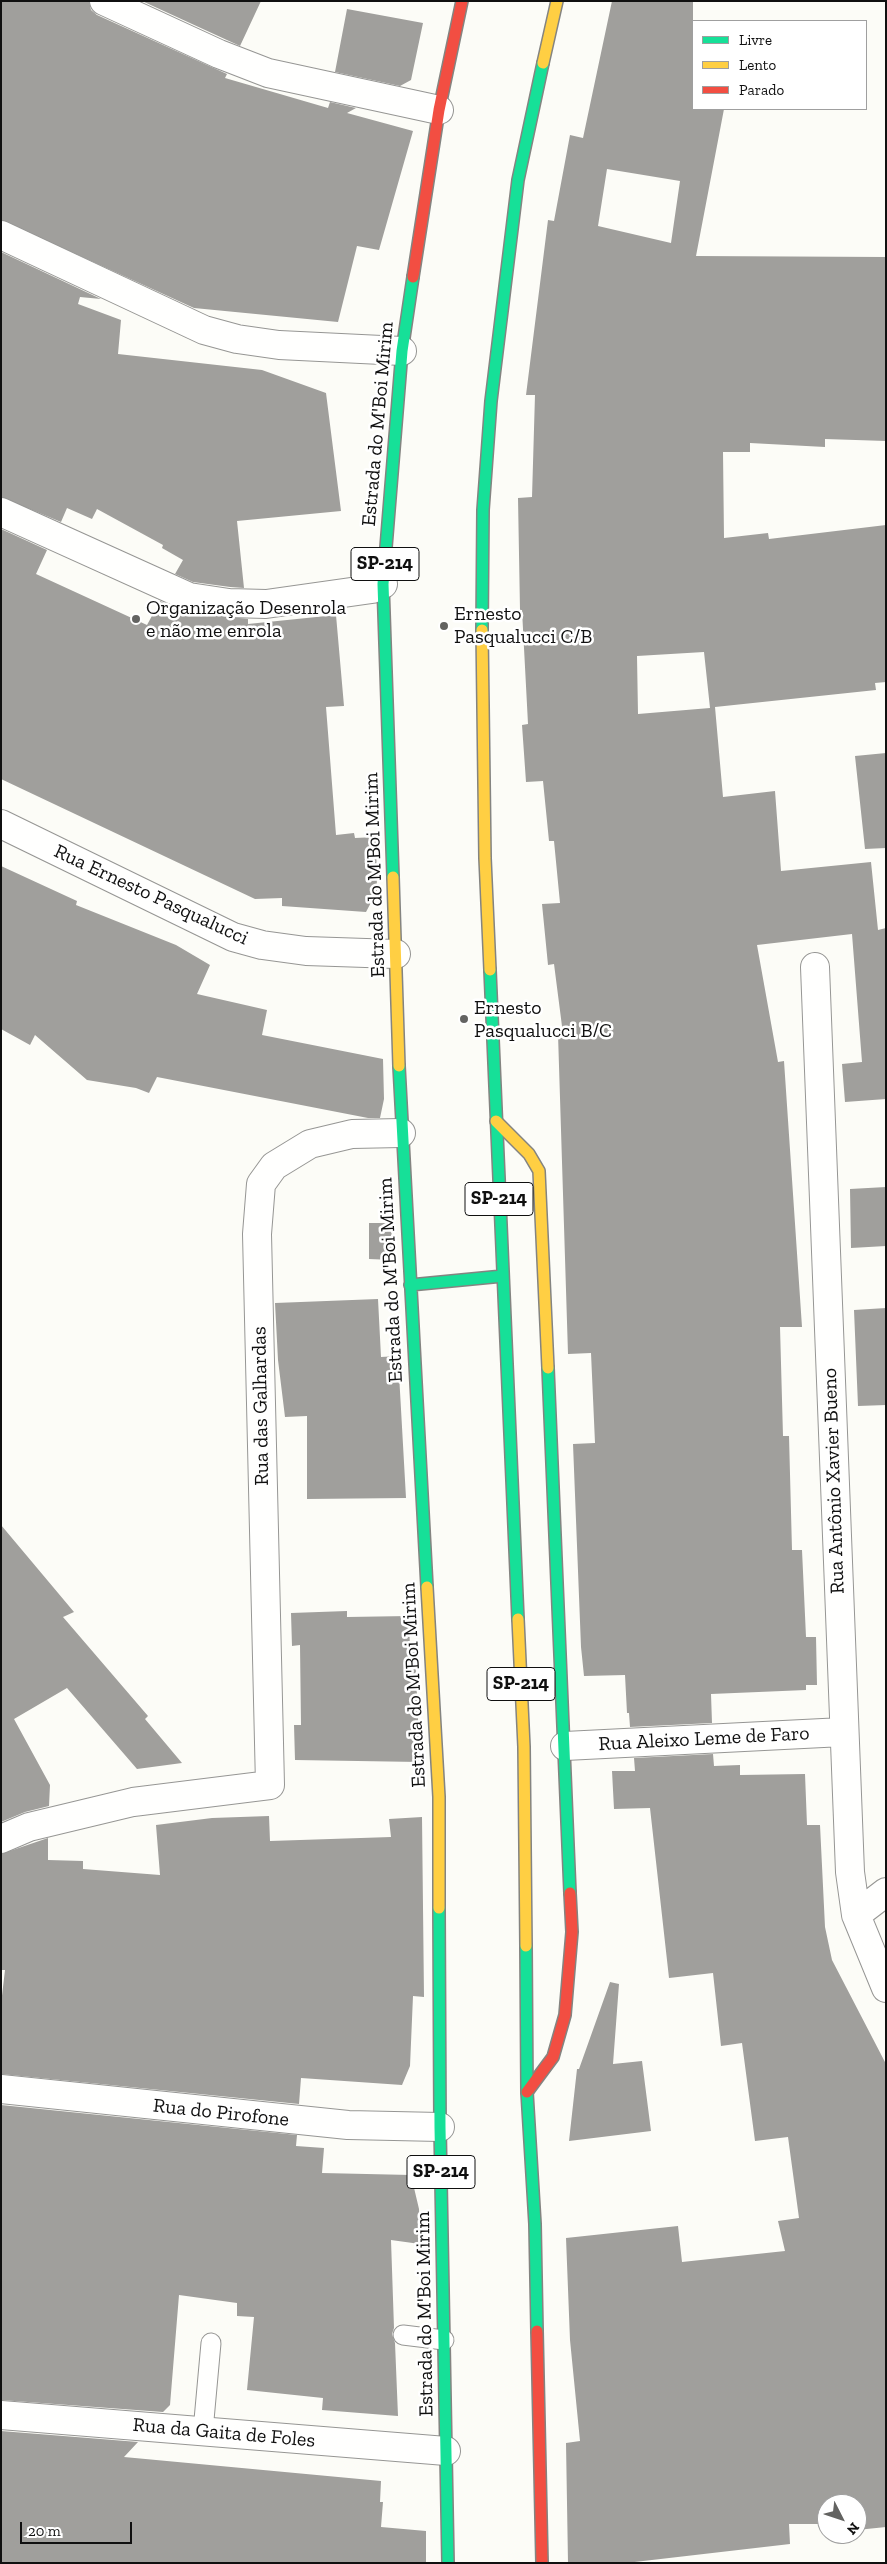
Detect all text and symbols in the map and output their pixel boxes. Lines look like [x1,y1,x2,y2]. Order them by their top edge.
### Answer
legend [692,20,867,110]
text: Livre [739,31,772,49]
text: Lento [739,56,776,74]
text: Parado [739,81,784,99]
street label: Estrada do M'Boi Mirim [357,321,399,527]
road number: SP-214 [351,548,419,580]
place label: Organização Desenrola e não me enrola [146,596,346,643]
place label: Ernesto Pasqualucci C/B [454,602,592,649]
marker: Organização Desenrola e não me enrola [130,613,142,625]
marker: Ernesto Pasqualucci C/B [438,620,450,632]
street label: Estrada do M'Boi Mirim [359,772,391,978]
street label: Rua Ernesto Pasqualucci [50,839,252,951]
place label: Ernesto Pasqualucci B/C [474,996,612,1043]
marker: Ernesto Pasqualucci B/C [458,1013,470,1025]
street label: Estrada do M'Boi Mirim [374,1177,408,1383]
road number: SP-214 [465,1182,533,1216]
street label: Rua das Galhardas [248,1326,274,1486]
street label: Rua Antônio Xavier Bueno [818,1368,850,1594]
street label: Estrada do M'Boi Mirim [397,1582,431,1788]
road number: SP-214 [487,1668,555,1700]
street label: Rua Aleixo Leme de Faro [598,1721,810,1757]
street label: Rua do Pirofone [152,2094,290,2132]
road number: SP-214 [407,2156,475,2188]
street label: Estrada do M'Boi Mirim [411,2211,439,2417]
street label: Rua da Gaita de Foles [132,2413,316,2453]
north arrow [817,2494,867,2544]
scale bar [22,2512,135,2544]
text: N [843,2519,863,2538]
text: 20 m [28,2522,61,2540]

